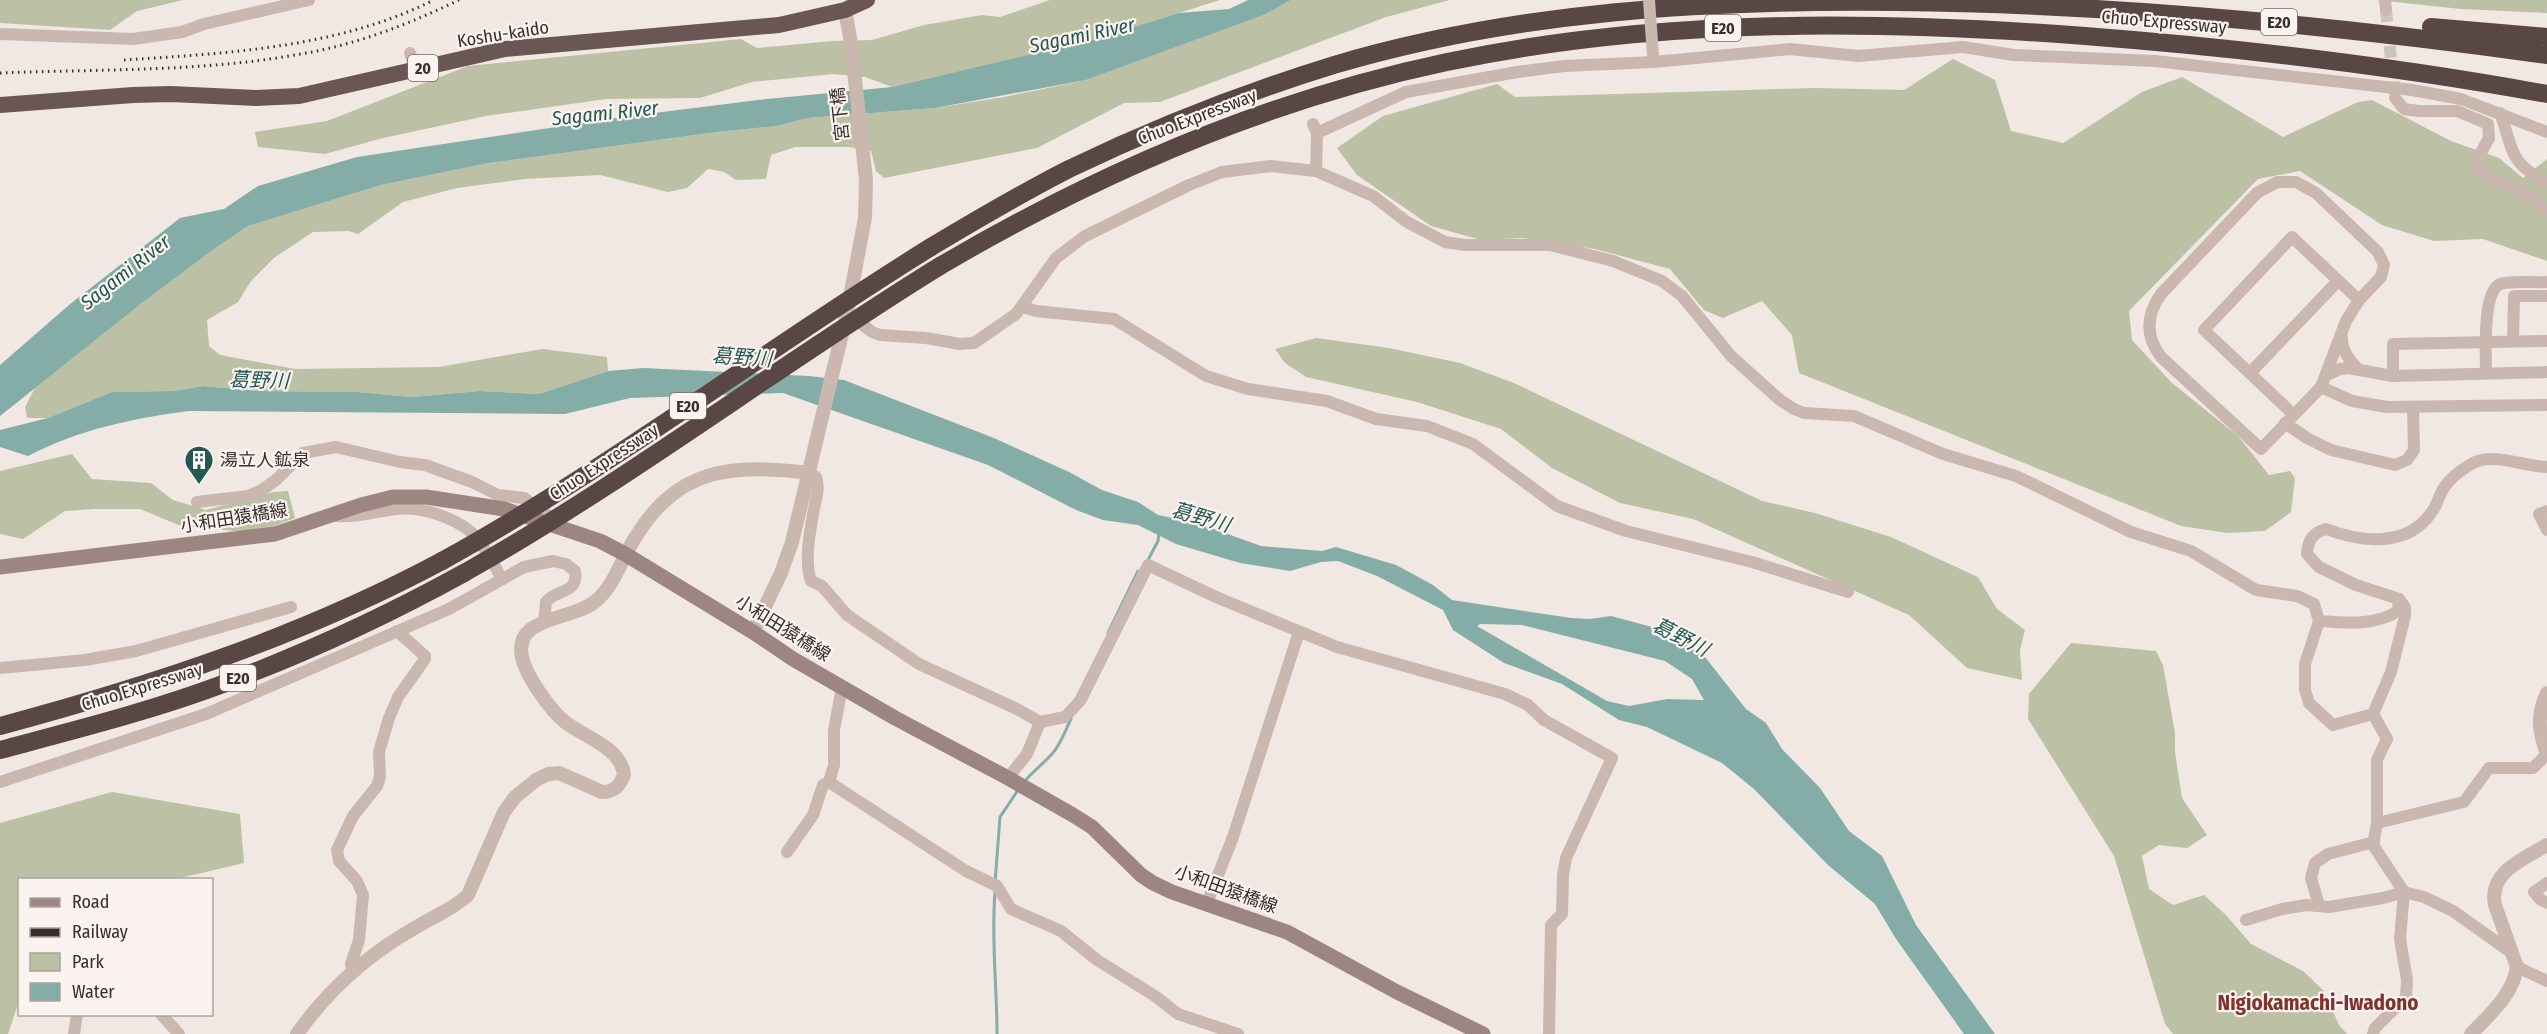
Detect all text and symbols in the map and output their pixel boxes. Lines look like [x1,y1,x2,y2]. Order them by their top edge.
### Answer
street label: Chuo Expressway [2101,6,2227,38]
road number: E20 [2261,9,2297,35]
water label: Sagami River [1026,12,1138,58]
road number: E20 [1705,15,1741,41]
street label: Koshu-kaido [456,16,550,52]
road number: 20 [408,55,438,81]
street label: Chuo Expressway [1135,84,1259,150]
street label: 宮下橋 [826,86,854,142]
water label: Sagami River [550,95,661,131]
water label: Sagami River [75,229,175,315]
water label: 葛野川 [711,343,775,371]
water label: 葛野川 [229,367,291,393]
road number: E20 [670,393,706,419]
street label: Chuo Expressway [545,419,663,505]
building icon: 湯立人鉱泉 [183,444,215,486]
place label: 湯立人鉱泉 [220,449,310,471]
water label: 葛野川 [1169,497,1235,537]
street label: 小和田猿橋線 [179,499,289,537]
street label: 小和田猿橋線 [731,590,835,666]
water label: 葛野川 [1649,613,1715,662]
street label: Chuo Expressway [79,658,205,716]
road number: E20 [220,665,256,691]
street label: 小和田猿橋線 [1171,860,1281,918]
legend [18,878,213,1016]
text: Road [72,891,109,913]
text: Railway [72,921,128,943]
text: Park [72,951,105,973]
text: Water [72,981,115,1003]
district label: Nigiokamachi-Iwadono [2218,990,2418,1016]

